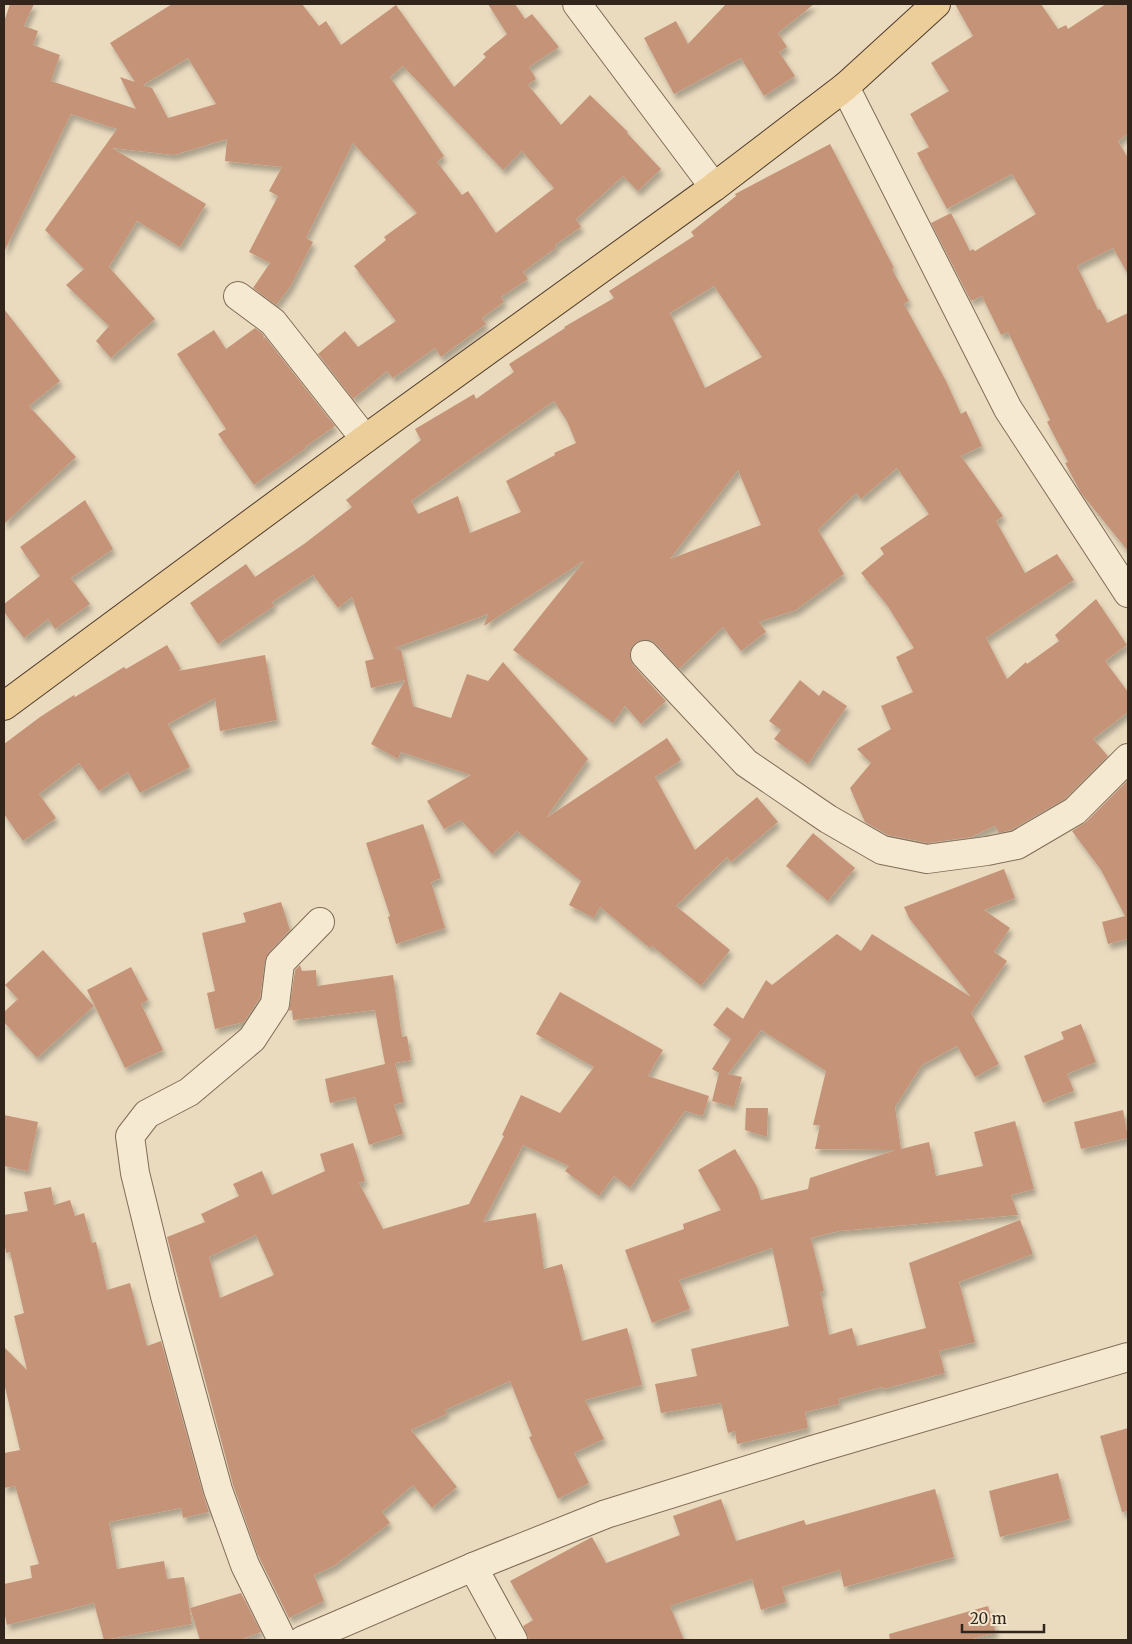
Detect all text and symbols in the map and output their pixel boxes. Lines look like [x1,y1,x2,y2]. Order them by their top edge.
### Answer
scale bar [962,1602,1044,1634]
text: 20 m [970,1609,1007,1628]

